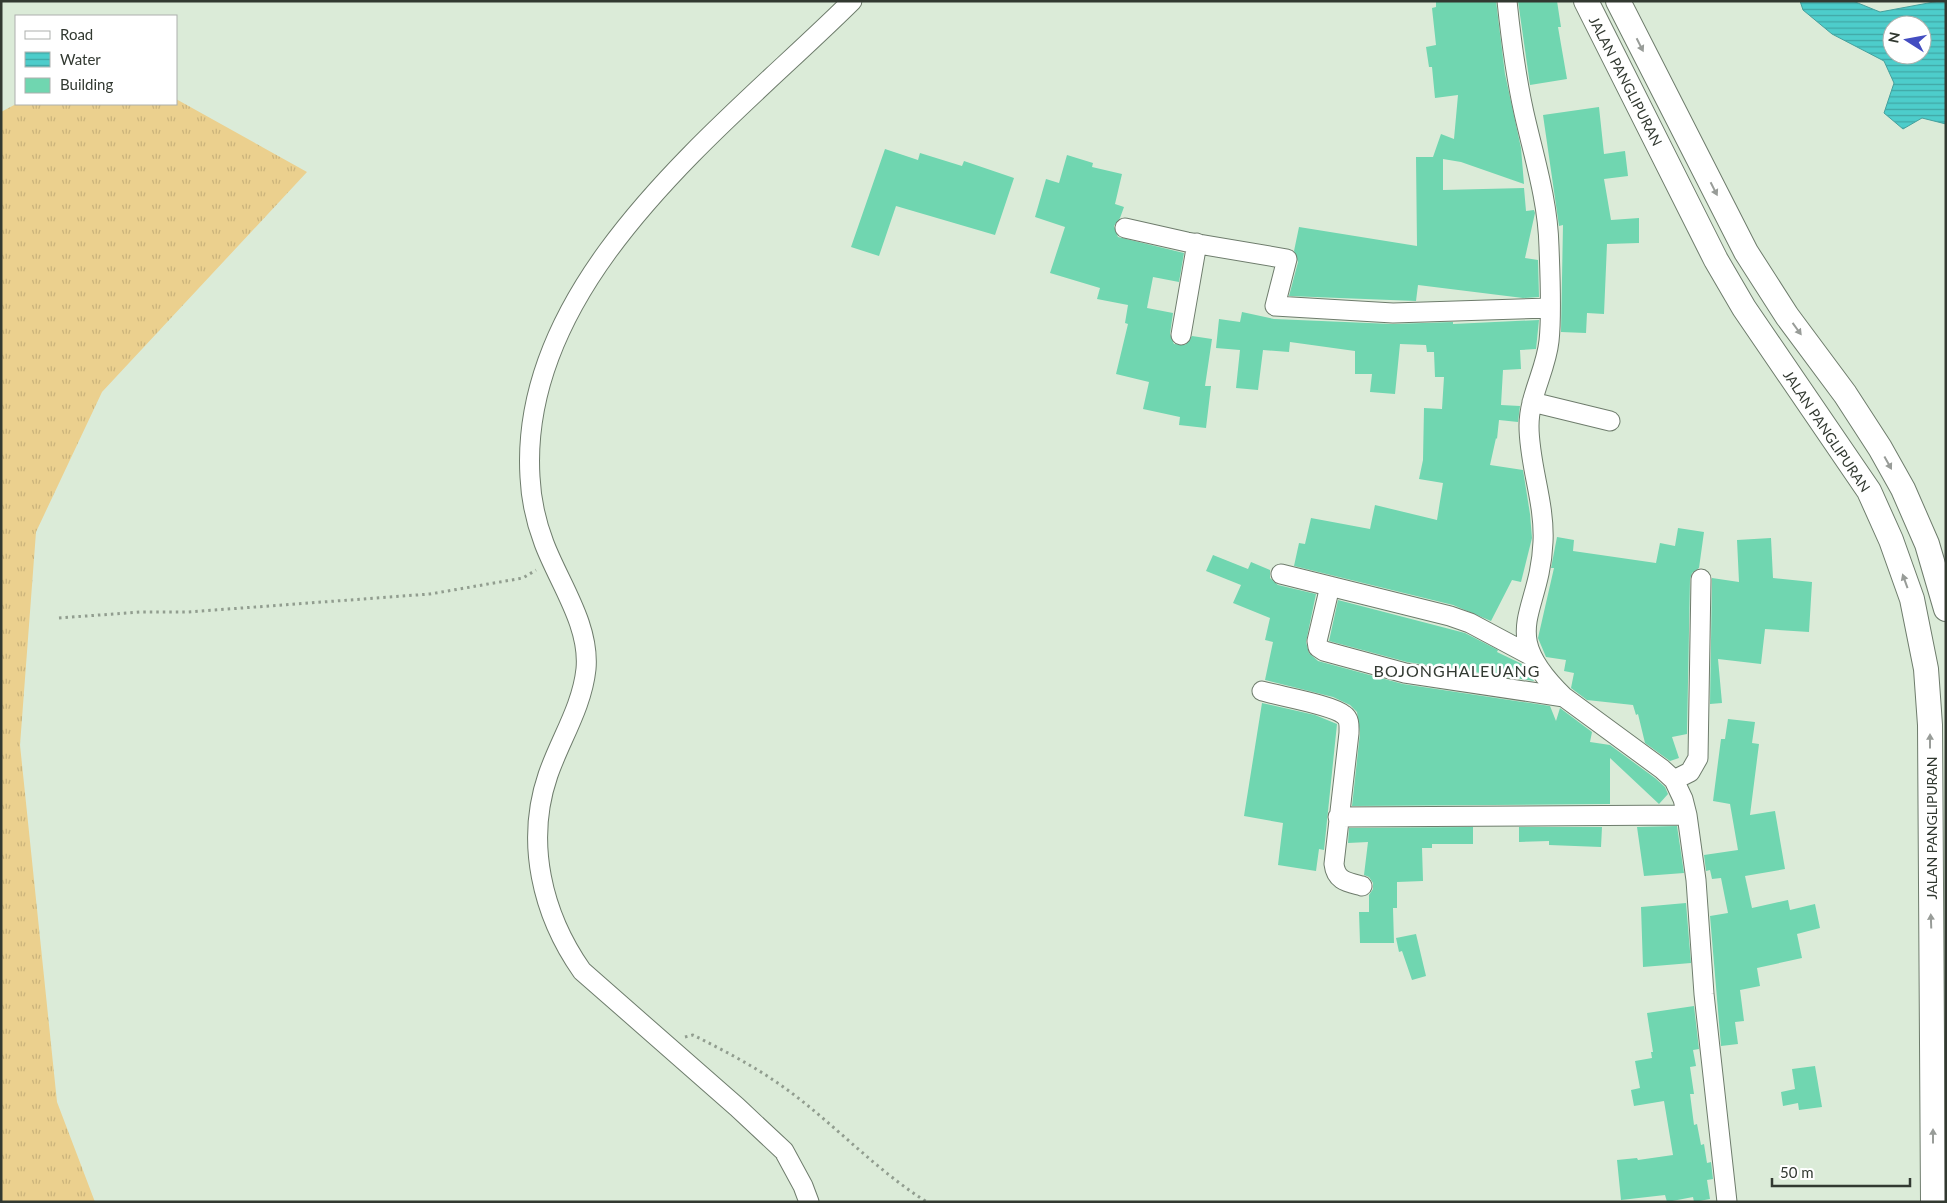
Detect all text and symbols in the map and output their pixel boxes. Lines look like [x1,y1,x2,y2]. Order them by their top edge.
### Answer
street label: JALAN PANGLIPURAN [1586,13,1666,149]
legend [15,15,178,105]
north arrow [1882,15,1932,65]
text: Road [60,25,93,43]
text: N [1884,31,1903,44]
one-way arrow [1636,38,1644,52]
text: Water [60,50,101,68]
text: Building [60,75,113,93]
one-way arrow [1710,182,1718,197]
one-way arrow [1792,322,1802,336]
street label: JALAN PANGLIPURAN [1780,367,1874,495]
one-way arrow [1884,456,1893,470]
one-way arrow [1901,573,1909,588]
district label: BOJONGHALEUANG [1374,661,1540,680]
one-way arrow [1926,732,1934,748]
street label: JALAN PANGLIPURAN [1923,756,1940,900]
one-way arrow [1927,912,1935,928]
one-way arrow [1929,1127,1937,1143]
scale bar [1772,1156,1910,1188]
text: 50 m [1780,1163,1814,1181]

